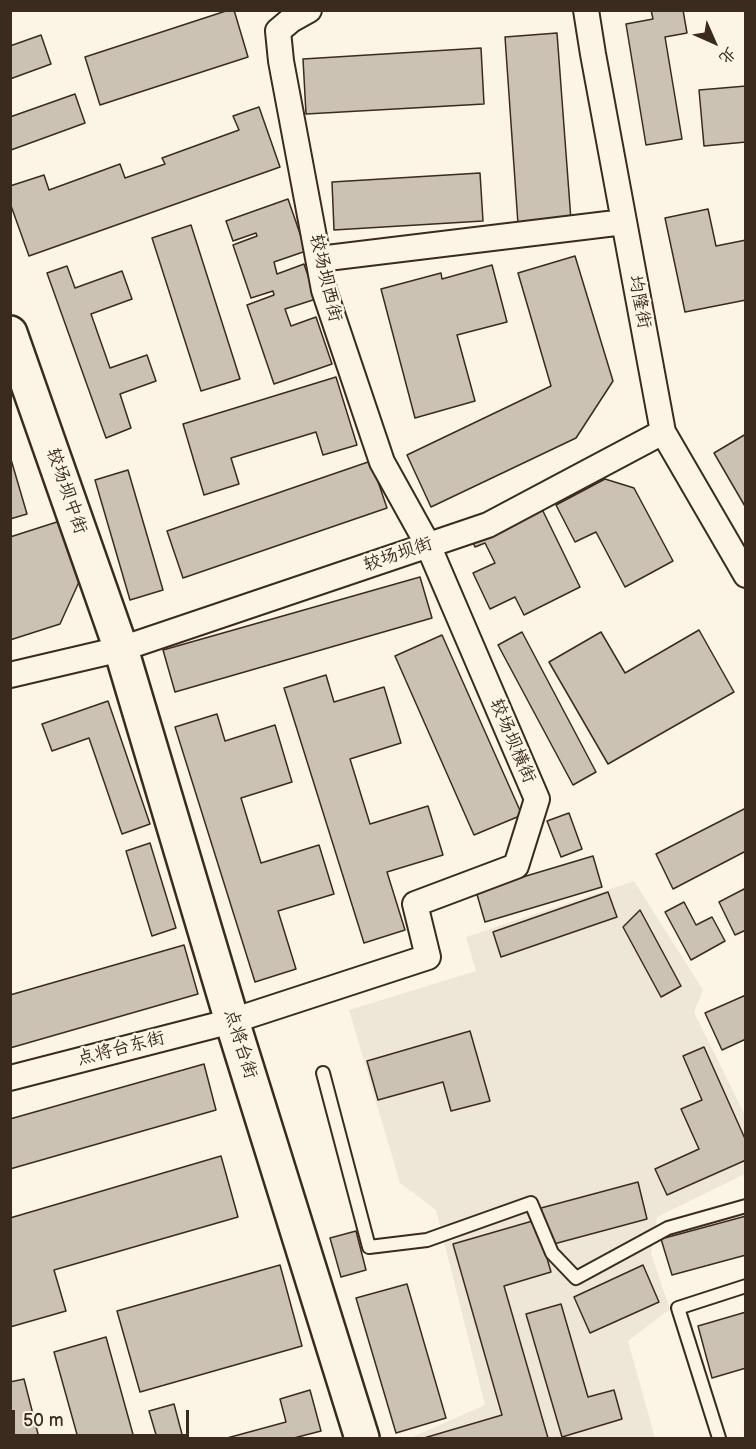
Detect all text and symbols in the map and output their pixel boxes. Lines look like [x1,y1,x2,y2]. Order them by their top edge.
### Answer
north arrow [684,12,744,72]
text: 北 [715,43,739,67]
street label: 较场坝西街 [304,232,346,324]
street label: 均隆街 [623,273,655,331]
street label: 较场坝中街 [41,445,91,537]
street label: 较场坝街 [360,533,436,577]
street label: 较场坝横街 [484,695,540,787]
street label: 点将台街 [219,1006,261,1082]
street label: 点将台东街 [75,1028,167,1070]
scale bar [15,1398,192,1436]
text: 50 m [23,1410,64,1431]

